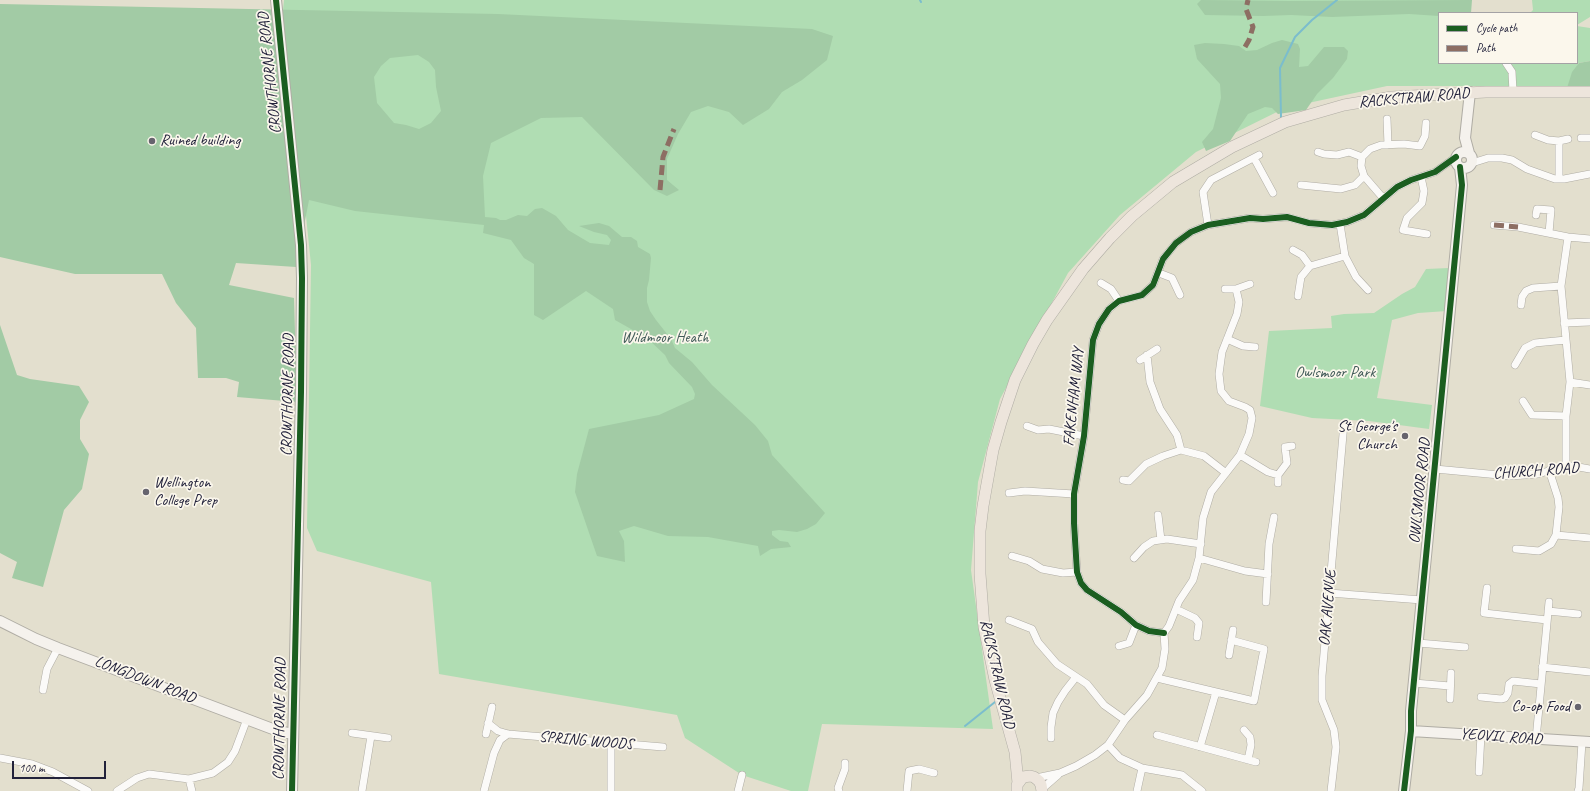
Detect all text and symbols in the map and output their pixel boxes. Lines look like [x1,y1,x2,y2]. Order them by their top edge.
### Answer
street label: CROWTHORNE ROAD [254,11,286,135]
legend [1438,12,1578,64]
text: Cycle path [1476,20,1518,36]
text: Path [1476,40,1496,56]
street label: RACKSTRAW ROAD [1358,84,1470,112]
place label: Ruined building [160,131,240,151]
marker: Ruined building [147,136,157,146]
park label: Wildmoor Heath [621,328,709,348]
street label: CROWTHORNE ROAD [277,334,299,456]
street label: FAKENHAM WAY [1059,347,1089,447]
park label: Owlsmoor Park [1295,363,1375,383]
place label: St George's Church [1337,417,1397,455]
marker: St George's Church [1400,431,1410,441]
street label: OWLSMOOR ROAD [1405,437,1435,545]
street label: CHURCH ROAD [1492,458,1580,484]
place label: Wellington College Prep [154,473,217,511]
marker: Wellington College Prep [141,487,151,497]
street label: OAK AVENUE [1315,569,1341,647]
street label: RACKSTRAW ROAD [975,618,1019,730]
street label: LONGDOWN ROAD [92,652,198,708]
street label: CROWTHORNE ROAD [269,658,291,780]
place label: Co-op Food [1511,697,1570,717]
marker: Co-op Food [1573,702,1583,712]
street label: YEOVIL ROAD [1459,725,1543,749]
street label: SPRING WOODS [538,727,634,755]
scale bar [14,753,108,779]
text: 100 m [19,760,45,776]

